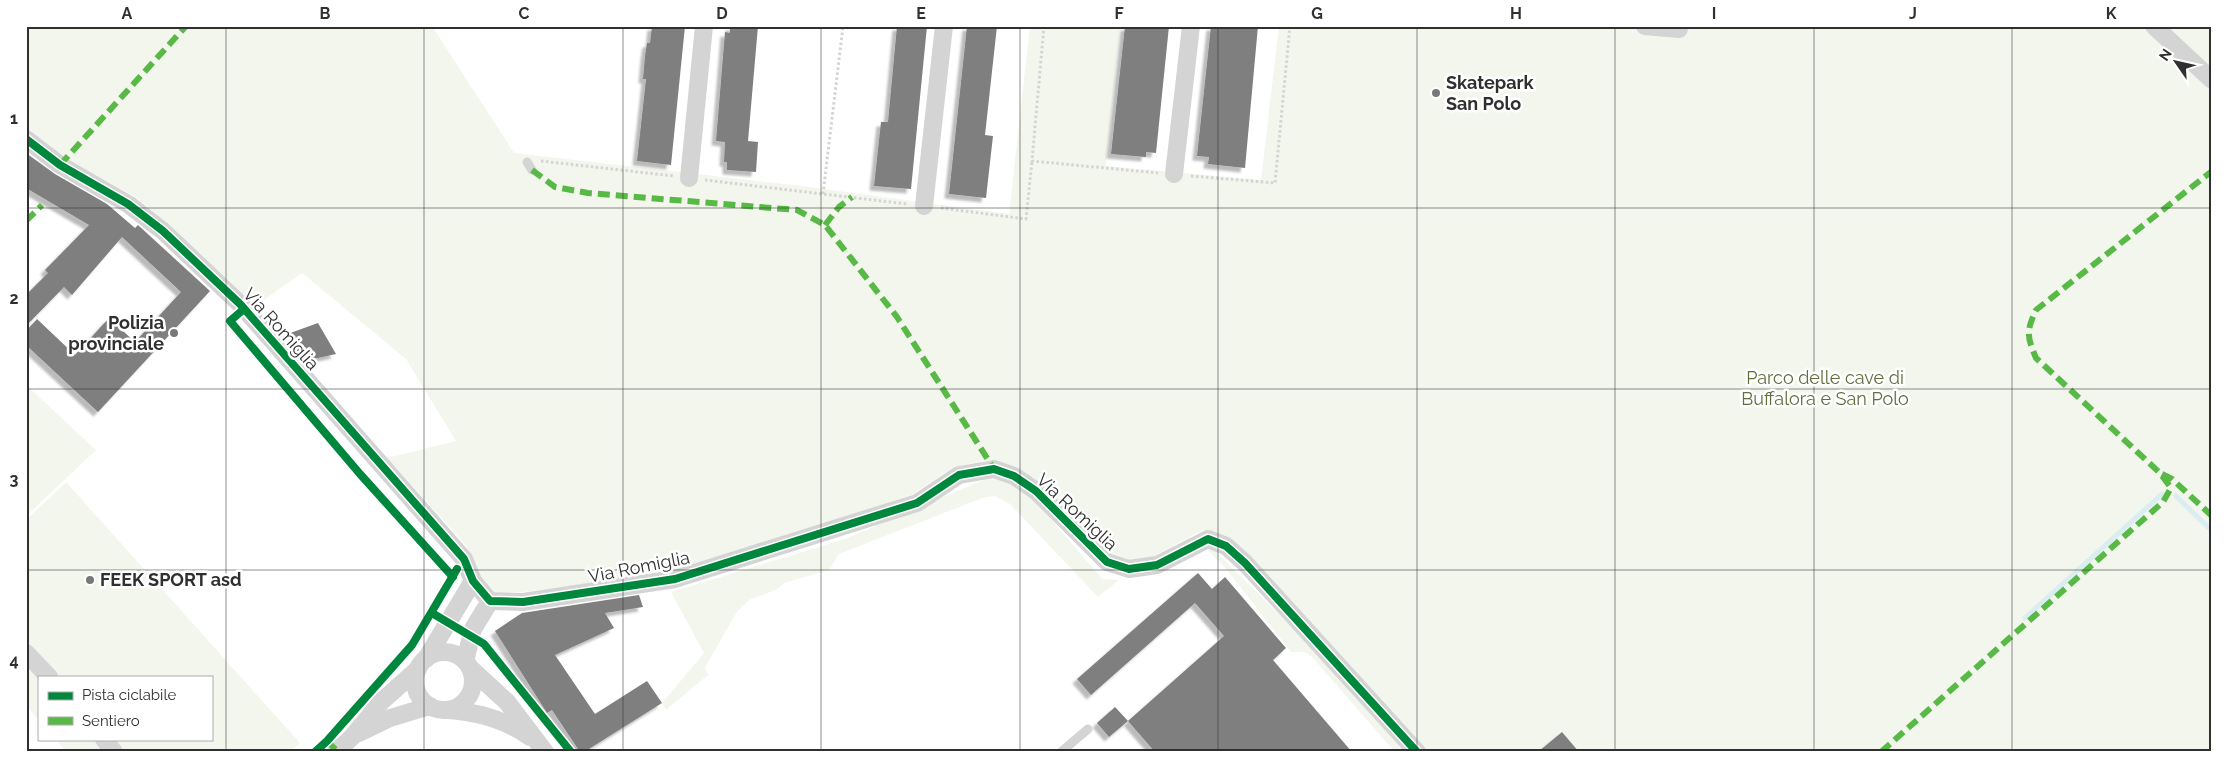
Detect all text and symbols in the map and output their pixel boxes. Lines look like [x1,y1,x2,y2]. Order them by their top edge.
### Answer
text: A [122,4,133,23]
text: B [320,4,331,23]
text: C [519,4,530,23]
text: D [716,4,728,23]
text: E [916,4,926,23]
text: F [1114,4,1124,23]
text: G [1311,4,1323,23]
text: H [1510,4,1522,23]
text: I [1712,4,1716,23]
text: J [1909,4,1917,23]
text: K [2106,4,2117,23]
north arrow [2150,38,2200,88]
text: N [2156,46,2175,64]
place label: Skatepark San Polo [1446,72,1534,114]
marker: Skatepark San Polo [1430,87,1442,99]
text: 1 [10,109,18,128]
street label: Via Romiglia [239,283,324,374]
text: 2 [9,289,19,308]
place label: Polizia provinciale [68,312,164,354]
marker: Polizia provinciale [168,327,180,339]
park label: Parco delle cave di Buffalora e San Polo [1741,367,1909,409]
street label: Via Romiglia [1033,469,1122,554]
text: 3 [10,470,19,489]
street label: Via Romiglia [586,546,691,587]
place label: FEEK SPORT asd [100,569,242,590]
marker: FEEK SPORT asd [84,574,96,586]
text: 4 [9,651,19,670]
legend [38,676,212,740]
text: Pista ciclabile [82,686,176,704]
text: Sentiero [82,712,140,730]

